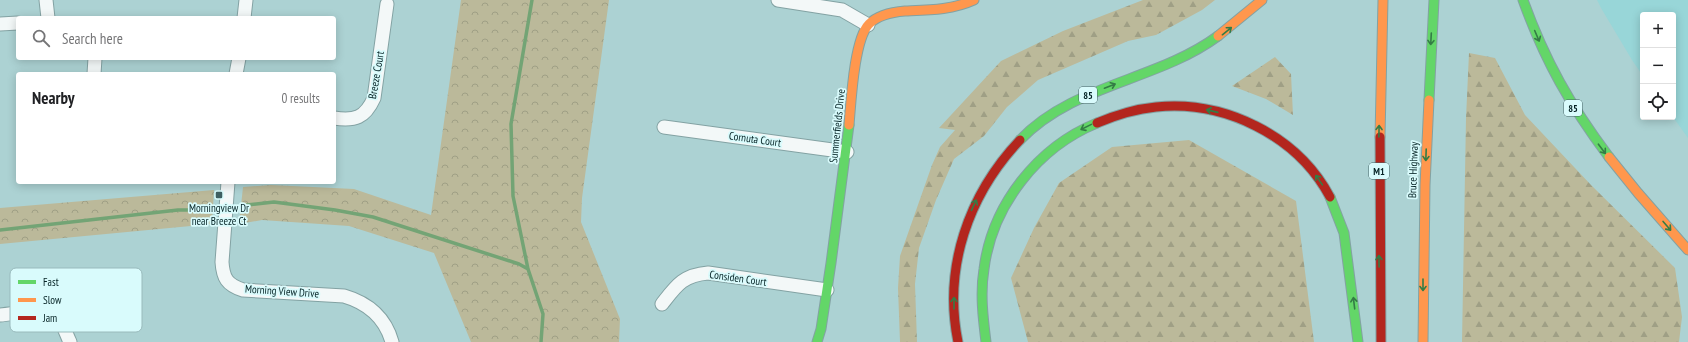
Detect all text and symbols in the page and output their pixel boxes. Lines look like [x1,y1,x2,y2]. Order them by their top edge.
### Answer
map controls [1640,12,1676,120]
button: + [1640,12,1676,48]
search box [16,16,336,60]
one-way arrow [1222,26,1233,35]
icon: search [30,27,52,49]
text: Search here [62,29,123,48]
one-way arrow [1534,30,1542,42]
one-way arrow [1428,32,1435,45]
button: − [1640,48,1676,84]
street label: Breeze Court [365,50,387,100]
one-way arrow [1104,82,1116,89]
button: locate [1640,84,1676,120]
text: Nearby [32,87,75,109]
road number: 85 [1079,87,1097,103]
street label: Summerfields Drive [826,88,848,164]
text: 0 results [281,90,320,107]
road number: 85 [1564,100,1582,116]
one-way arrow [1206,107,1219,115]
one-way arrow [1080,123,1092,131]
one-way arrow [1376,125,1383,138]
street label: Cornuta Court [728,128,782,150]
street label: Bruce Highway [1405,141,1421,198]
one-way arrow [1597,143,1606,154]
one-way arrow [1422,148,1430,161]
road number: M1 [1369,163,1389,179]
one-way arrow [1315,175,1323,186]
marker: Morningview Dr near Breeze Ct [214,190,224,200]
one-way arrow [971,199,978,211]
place label: Morningview Dr near Breeze Ct [189,201,249,228]
one-way arrow [1662,221,1671,231]
one-way arrow [1375,255,1383,268]
street label: Considen Court [709,267,767,289]
legend [10,268,142,332]
text: Fast [43,275,59,289]
one-way arrow [1419,278,1427,291]
street label: Morning View Drive [245,281,320,301]
text: Slow [43,293,62,307]
one-way arrow [950,297,958,310]
one-way arrow [1350,297,1357,310]
text: Jam [42,311,57,325]

